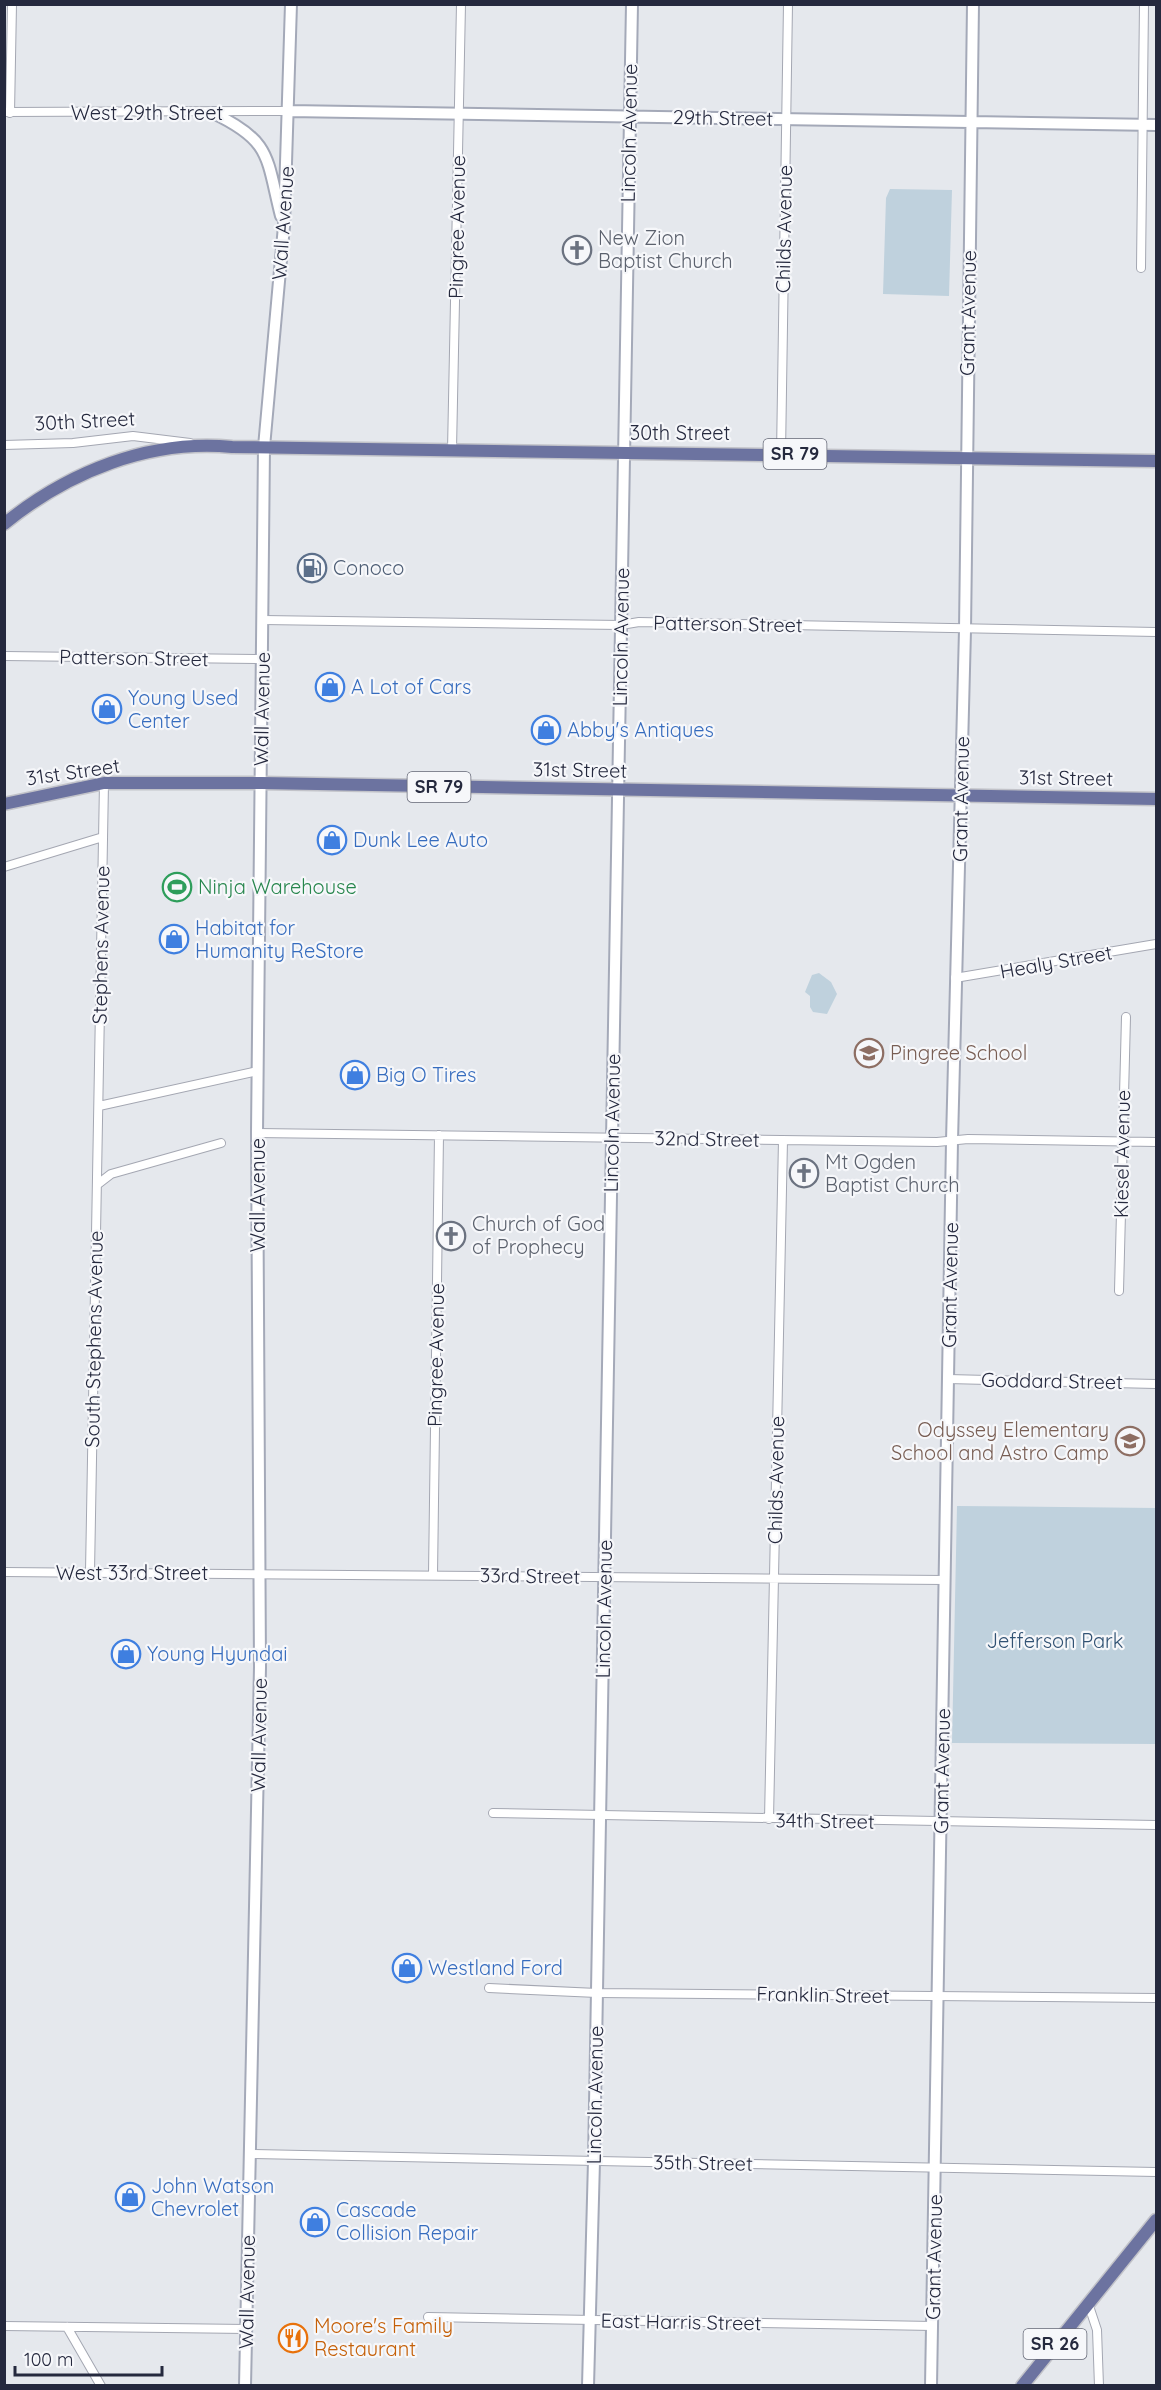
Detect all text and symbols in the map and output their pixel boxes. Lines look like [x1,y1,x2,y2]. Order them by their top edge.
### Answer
street label: Lincoln Avenue [615,63,642,203]
street label: West 29th Street [71,100,223,125]
street label: 29th Street [673,104,774,131]
street label: Pingree Avenue [443,155,470,299]
street label: Wall Avenue [266,165,299,281]
street label: Childs Avenue [770,165,797,293]
place label: New Zion Baptist Church [598,225,733,273]
church icon: New Zion Baptist Church [561,234,593,266]
street label: Grant Avenue [954,250,981,376]
street label: 30th Street [34,405,136,436]
street label: 30th Street [630,420,731,445]
road number: SR 79 [764,439,826,469]
fuel station icon: Conoco [296,552,328,584]
place label: Conoco [333,555,404,580]
street label: Lincoln Avenue [607,567,634,707]
street label: Patterson Street [653,610,803,637]
street label: Patterson Street [59,644,209,671]
street label: Wall Avenue [248,652,275,766]
shop icon: A Lot of Cars [314,671,346,703]
place label: A Lot of Cars [351,674,471,699]
place label: Young Used Center [128,685,238,733]
shop icon: Young Used Center [91,693,123,725]
shop icon: Abby's Antiques [530,714,562,746]
place label: Abby's Antiques [567,717,714,742]
street label: Grant Avenue [947,736,974,862]
street label: 31st Street [25,753,122,790]
street label: 31st Street [533,756,628,783]
street label: 31st Street [1019,764,1114,791]
road number: SR 79 [408,772,470,802]
shop icon: Dunk Lee Auto [316,824,348,856]
place label: Dunk Lee Auto [353,827,488,852]
street label: Stephens Avenue [87,865,114,1025]
sports icon: Ninja Warehouse [161,871,193,903]
place label: Ninja Warehouse [198,874,357,899]
place label: Habitat for Humanity ReStore [195,915,364,963]
shop icon: Habitat for Humanity ReStore [158,923,190,955]
street label: Healy Street [998,939,1114,984]
school or university icon: Pingree School [853,1037,885,1069]
place label: Pingree School [890,1040,1027,1065]
street label: Lincoln Avenue [598,1053,625,1193]
shop icon: Big O Tires [339,1059,371,1091]
place label: Big O Tires [376,1062,476,1087]
street label: Kiesel Avenue [1108,1090,1135,1218]
street label: 32nd Street [654,1125,760,1152]
street label: Wall Avenue [245,1138,270,1252]
place label: Mt Ogden Baptist Church [825,1149,960,1197]
church icon: Mt Ogden Baptist Church [788,1157,820,1189]
place label: Church of God of Prophecy [472,1211,605,1259]
church icon: Church of God of Prophecy [435,1220,467,1252]
street label: Grant Avenue [936,1222,963,1348]
street label: South Stephens Avenue [79,1230,108,1448]
street label: Pingree Avenue [422,1283,449,1427]
street label: Goddard Street [981,1367,1123,1394]
street label: Childs Avenue [762,1416,789,1544]
place label: Odyssey Elementary School and Astro Camp [891,1417,1109,1465]
school or university icon: Odyssey Elementary School and Astro Camp [1114,1425,1146,1457]
street label: Lincoln Avenue [590,1539,617,1679]
street label: West 33rd Street [56,1560,208,1585]
street label: 33rd Street [480,1562,581,1589]
park label: Jefferson Park [987,1628,1123,1653]
shop icon: Young Hyundai [110,1638,142,1670]
place label: Young Hyundai [147,1641,288,1666]
street label: Wall Avenue [245,1678,272,1792]
street label: Grant Avenue [928,1708,955,1834]
street label: 34th Street [775,1807,875,1834]
shop icon: Westland Ford [391,1952,423,1984]
place label: Westland Ford [428,1955,563,1980]
street label: Franklin Street [756,1981,890,2008]
street label: Lincoln Avenue [581,2025,608,2165]
street label: 35th Street [653,2149,753,2176]
place label: John Watson Chevrolet [151,2173,274,2221]
shop icon: John Watson Chevrolet [114,2181,146,2213]
street label: Grant Avenue [920,2194,947,2320]
place label: Cascade Collision Repair [336,2197,478,2245]
shop icon: Cascade Collision Repair [299,2206,331,2238]
street label: Wall Avenue [233,2235,260,2349]
street label: East Harris Street [600,2308,762,2335]
place label: Moore's Family Restaurant [314,2313,453,2361]
restaurant icon: Moore's Family Restaurant [277,2322,309,2354]
road number: SR 26 [1024,2329,1086,2359]
scale bar [15,2339,162,2377]
text: 100 m [24,2348,73,2371]

